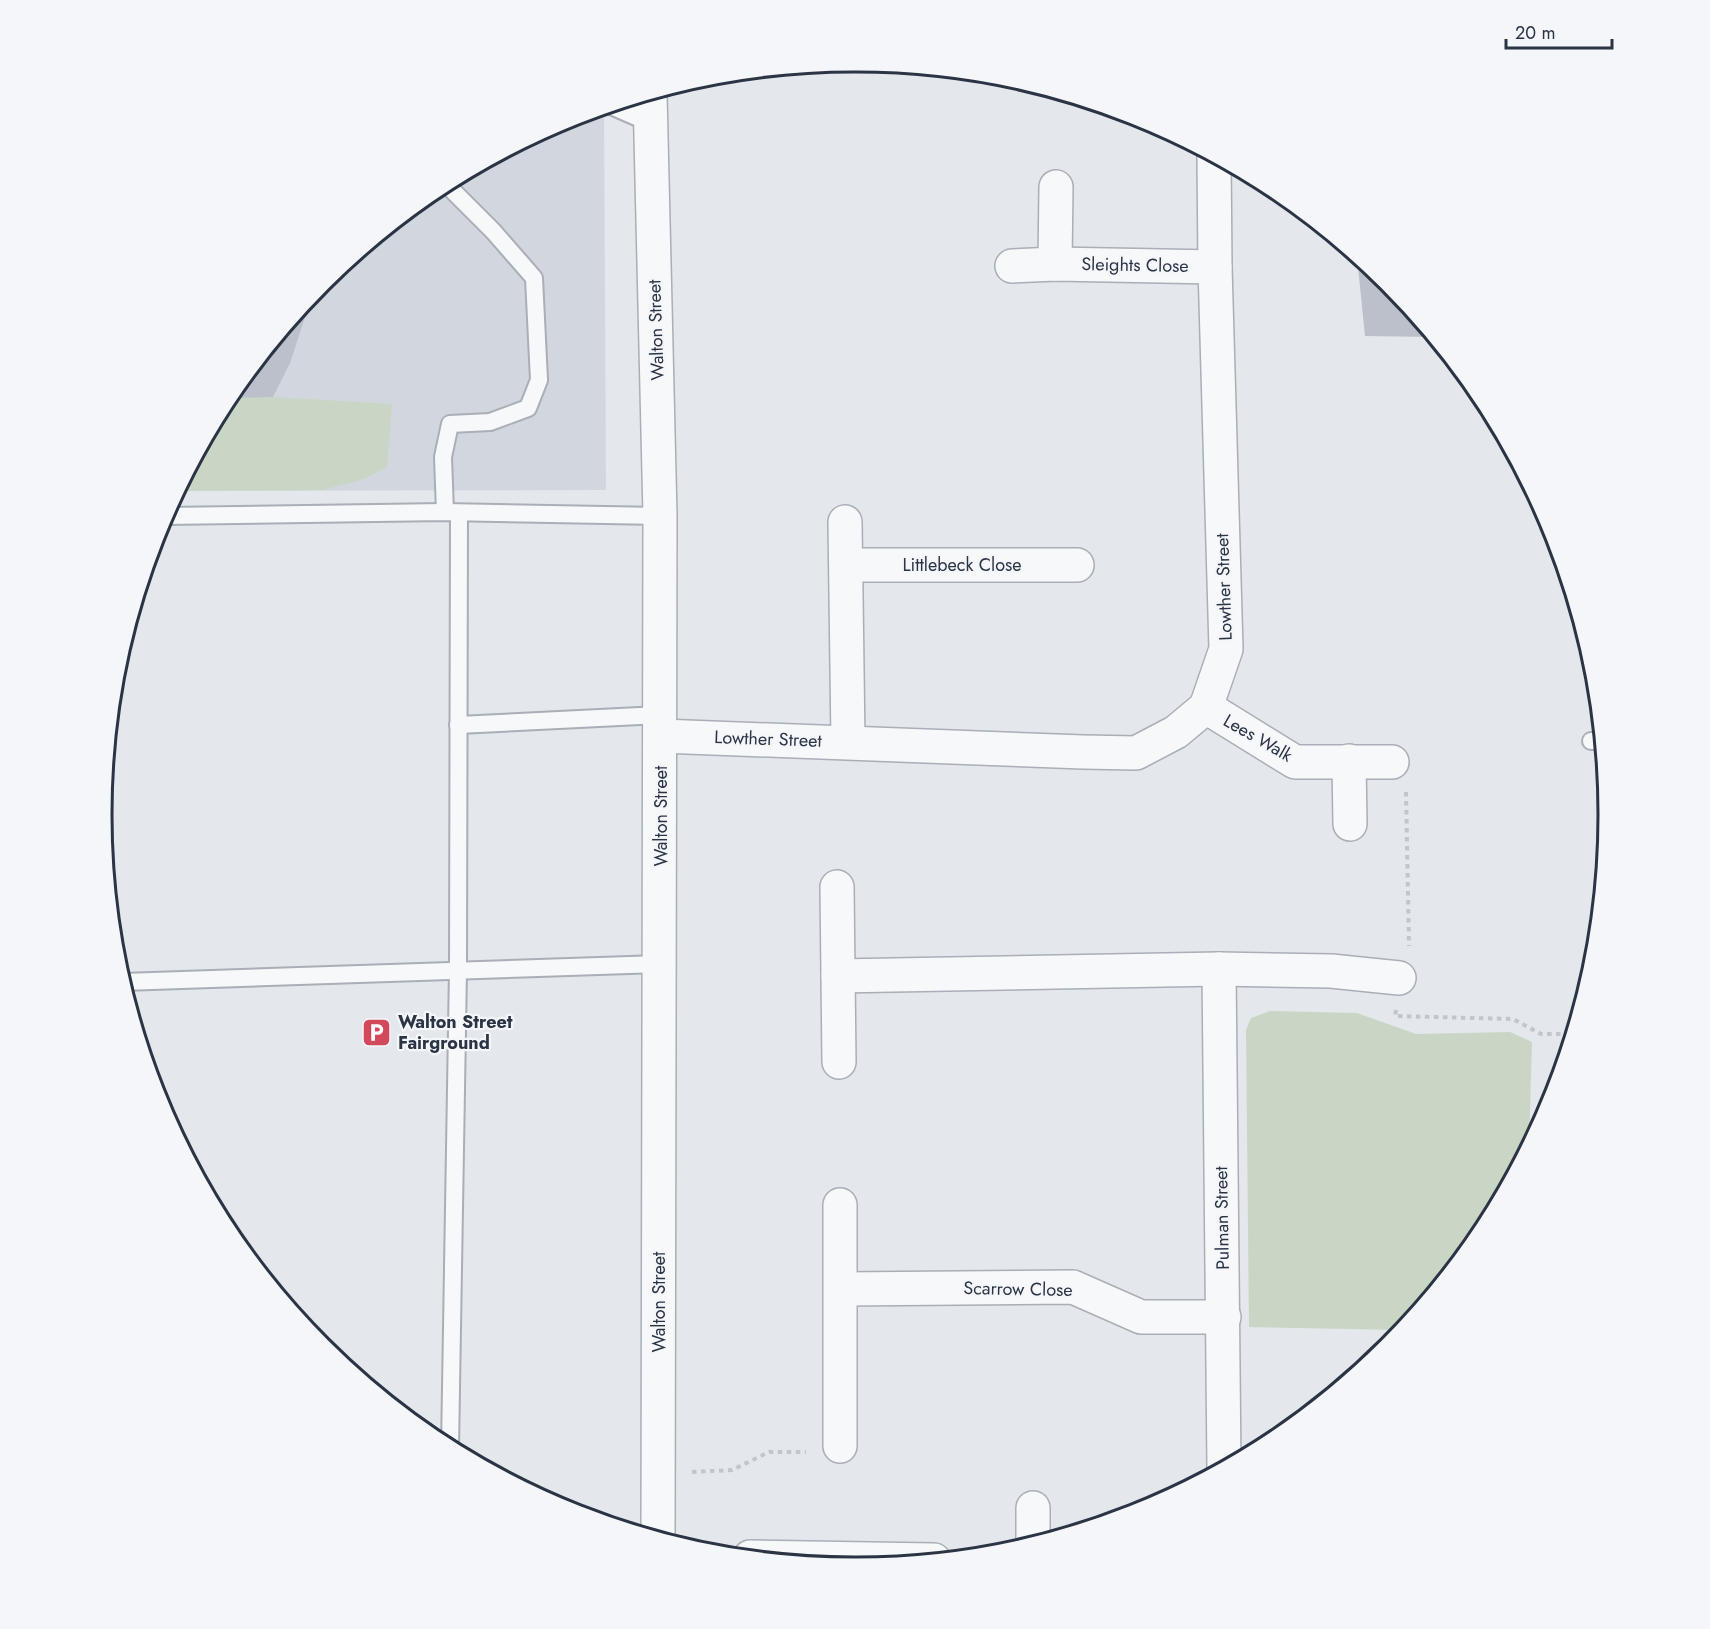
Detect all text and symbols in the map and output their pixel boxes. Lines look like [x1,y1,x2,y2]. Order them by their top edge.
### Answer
scale bar [1506,12,1612,50]
text: 20 m [1515,20,1555,46]
street label: Sleights Close [1081,251,1189,279]
street label: Walton Street [641,279,671,381]
street label: Lowther Street [1209,532,1239,641]
street label: Littlebeck Close [902,552,1022,578]
street label: Lees Walk [1219,708,1297,768]
street label: Lowther Street [714,724,823,754]
street label: Walton Street [648,765,674,866]
place label: Walton Street Fairground [398,1009,513,1056]
parking icon: Walton Street Fairground [361,1016,393,1048]
street label: Pulman Street [1208,1165,1236,1270]
street label: Walton Street [646,1251,672,1352]
street label: Scarrow Close [963,1275,1073,1303]

